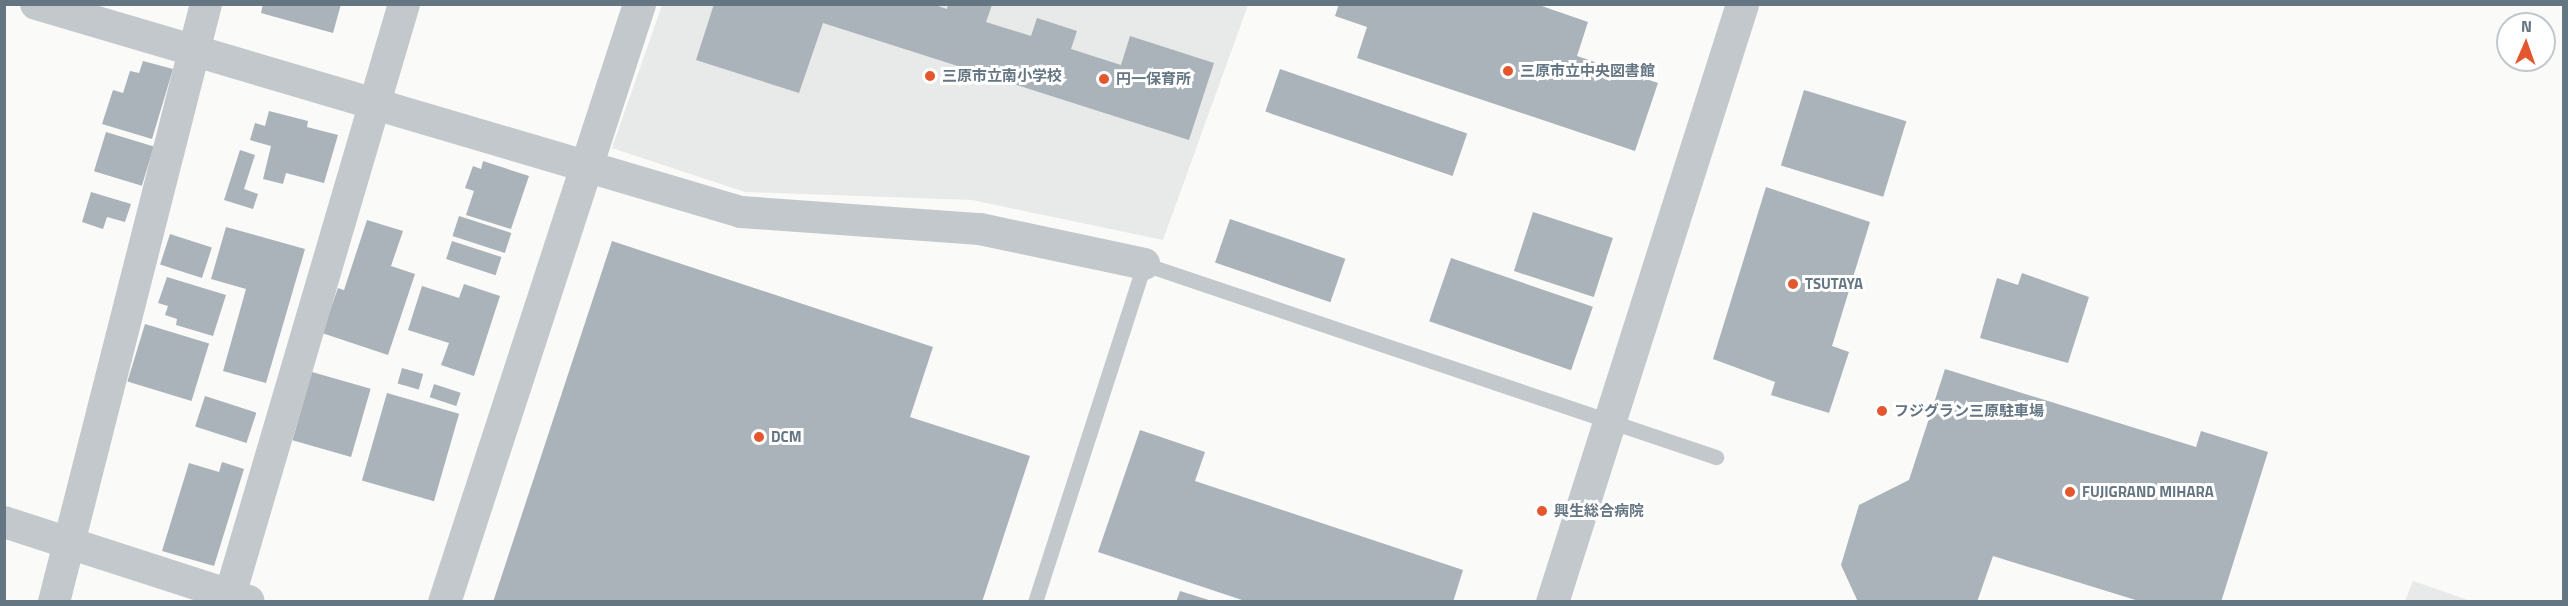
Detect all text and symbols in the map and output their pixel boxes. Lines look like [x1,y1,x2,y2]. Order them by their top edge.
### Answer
north arrow [2496,12,2556,72]
text: N [2521,14,2533,38]
place label: 三原市立中央図書館 [1520,62,1655,80]
marker: 三原市立中央図書館 [1501,64,1515,78]
place label: 三原市立南小学校 [942,67,1062,85]
marker: 三原市立南小学校 [923,69,937,83]
place label: 円一保育所 [1116,70,1191,88]
marker: 円一保育所 [1097,72,1111,86]
place label: TSUTAYA [1805,275,1863,293]
marker: TSUTAYA [1786,277,1800,291]
place label: フジグラン三原駐車場 [1894,402,2044,420]
marker: フジグラン三原駐車場 [1875,404,1889,418]
place label: DCM [771,428,802,446]
marker: DCM [752,430,766,444]
place label: FUJIGRAND MIHARA [2082,483,2214,501]
marker: FUJIGRAND MIHARA [2063,485,2077,499]
place label: 興生総合病院 [1554,502,1644,520]
marker: 興生総合病院 [1535,504,1549,518]

